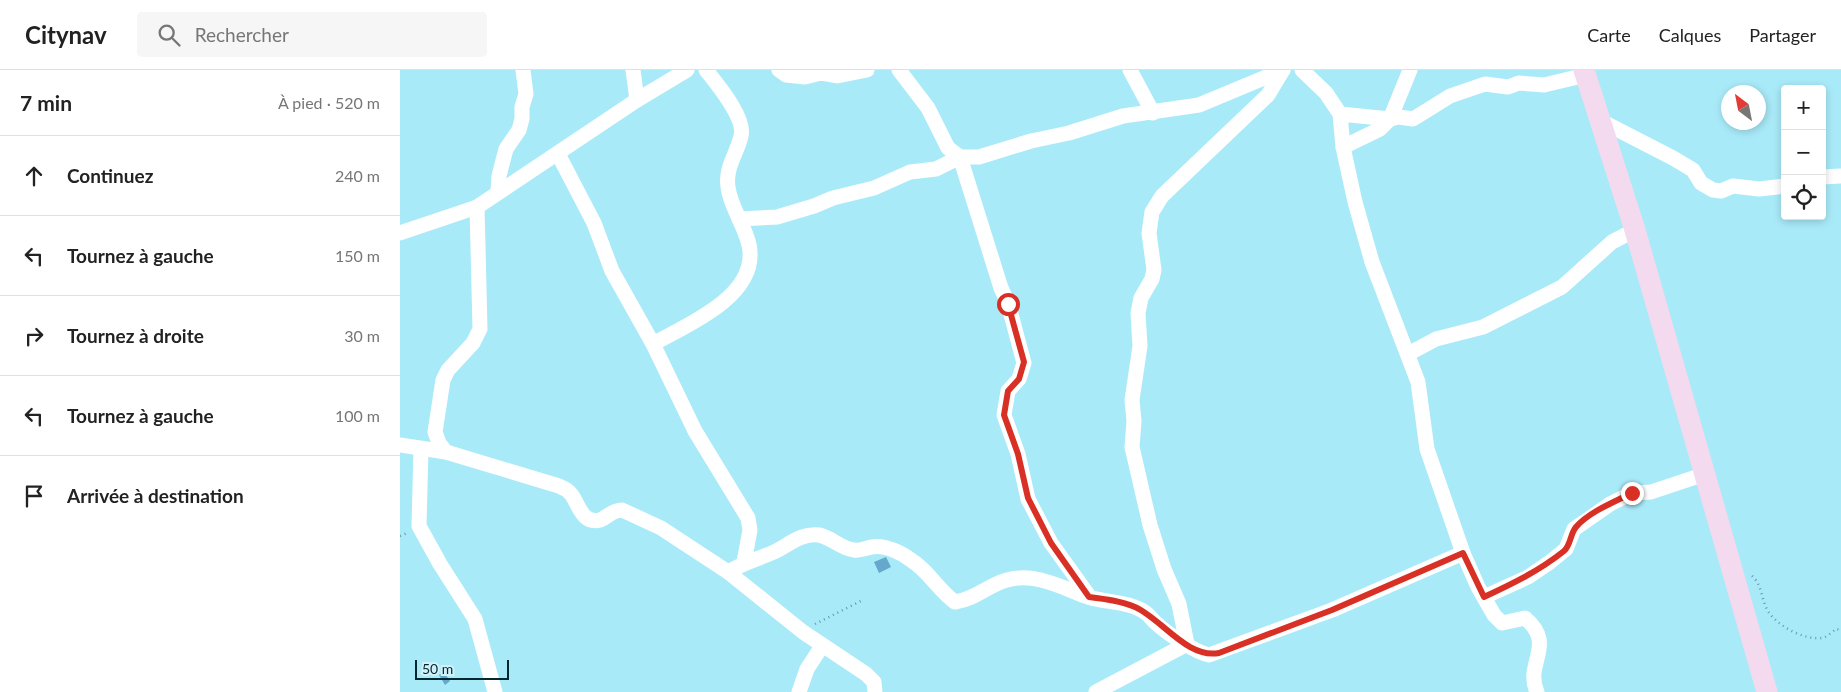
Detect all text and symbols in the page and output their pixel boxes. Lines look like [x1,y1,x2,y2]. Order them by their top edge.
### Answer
search box [137,12,487,57]
text: Citynav [25,20,107,49]
icon: search [155,21,183,49]
text: Rechercher [195,23,289,46]
text: Carte [1587,24,1631,46]
text: Calques [1659,24,1721,46]
text: Partager [1749,24,1816,46]
north arrow [1721,85,1766,130]
map controls [1781,85,1826,220]
button: + [1781,85,1826,130]
text: 7 min [20,90,72,115]
text: À pied · 520 m [278,93,380,112]
button: − [1781,130,1826,175]
icon: ahead [20,162,48,190]
text: Continuez [67,164,153,187]
text: 240 m [335,166,380,185]
button: locate [1781,175,1826,220]
icon: left [20,242,48,270]
text: Tournez à gauche [67,244,214,267]
text: 150 m [335,246,380,265]
route start [997,293,1020,316]
icon: right [20,322,48,350]
text: Tournez à droite [67,324,204,347]
text: 30 m [344,326,380,345]
icon: left [20,402,48,430]
text: Tournez à gauche [67,404,214,427]
text: 100 m [335,406,380,425]
icon: arrive [20,482,48,510]
route end [1621,482,1644,505]
text: Arrivée à destination [67,484,244,507]
scale bar [415,657,509,680]
text: 50 m [422,660,453,677]

